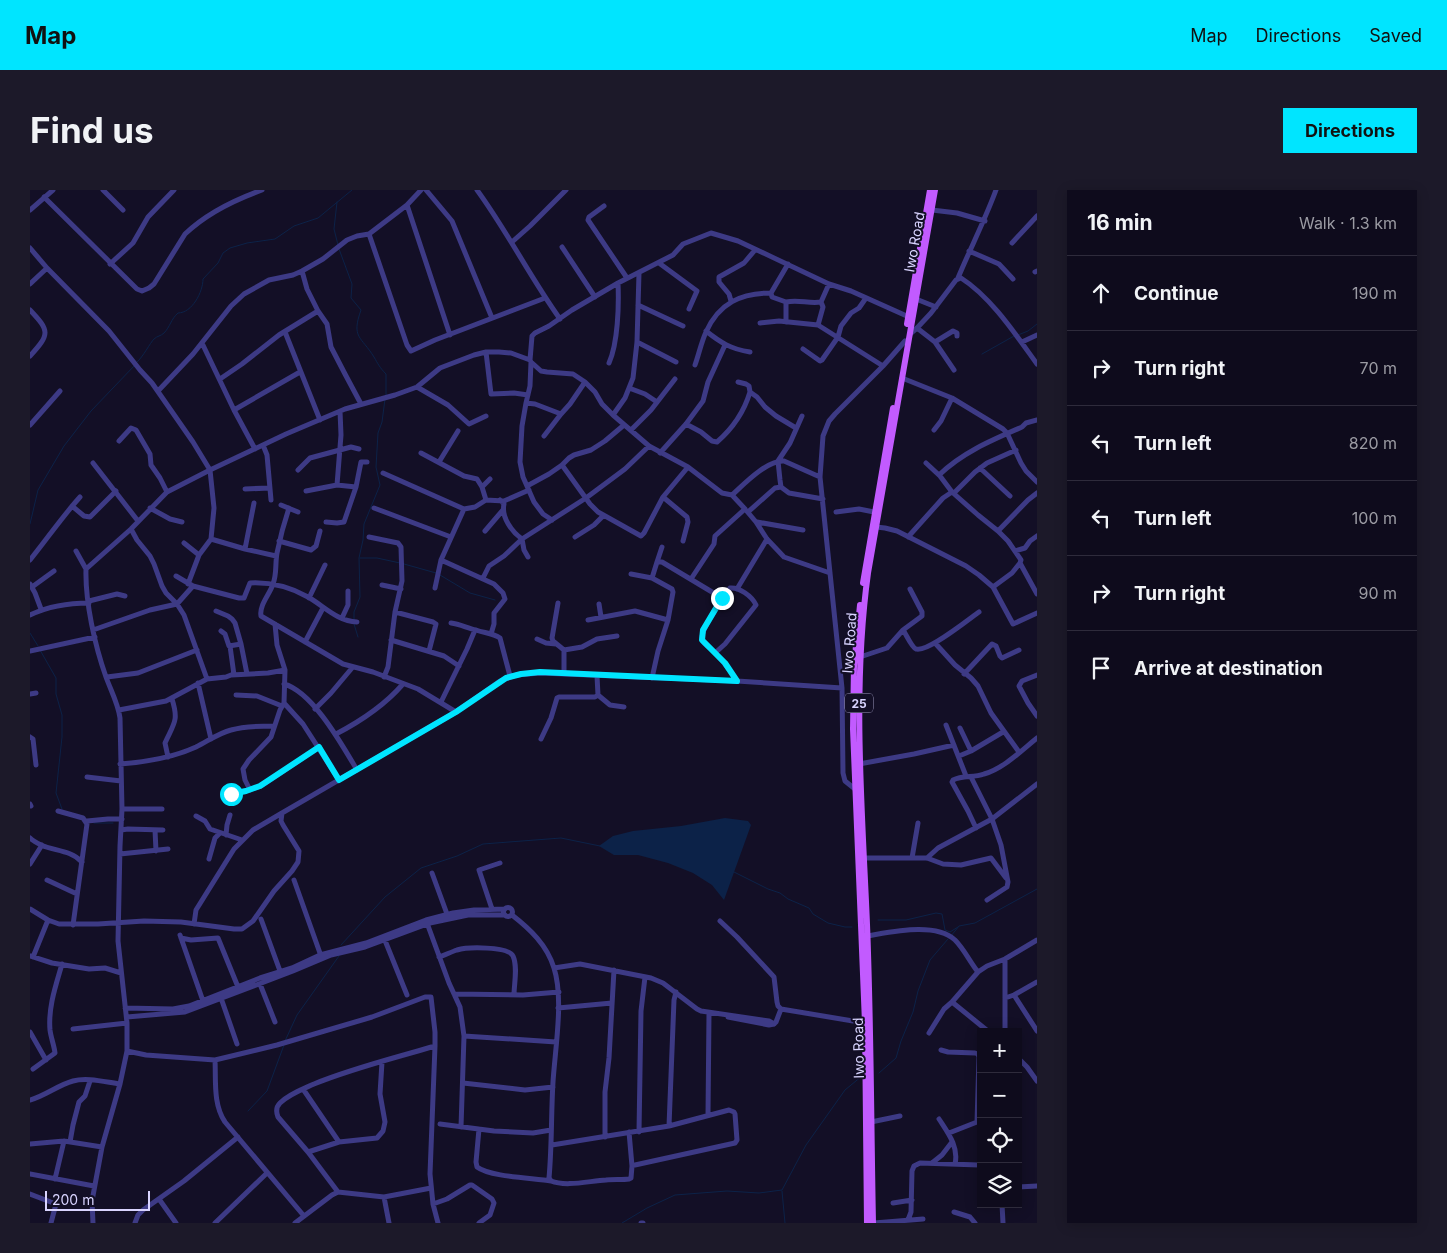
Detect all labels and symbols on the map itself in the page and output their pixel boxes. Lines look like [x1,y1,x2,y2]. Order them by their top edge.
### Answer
street label: Iwo Road [900,210,928,274]
route end [711,587,734,610]
street label: Iwo Road [838,612,860,674]
road number: 25 [845,693,873,712]
route start [220,783,243,806]
street label: Iwo Road [849,1017,867,1079]
scale bar [45,1188,150,1211]

